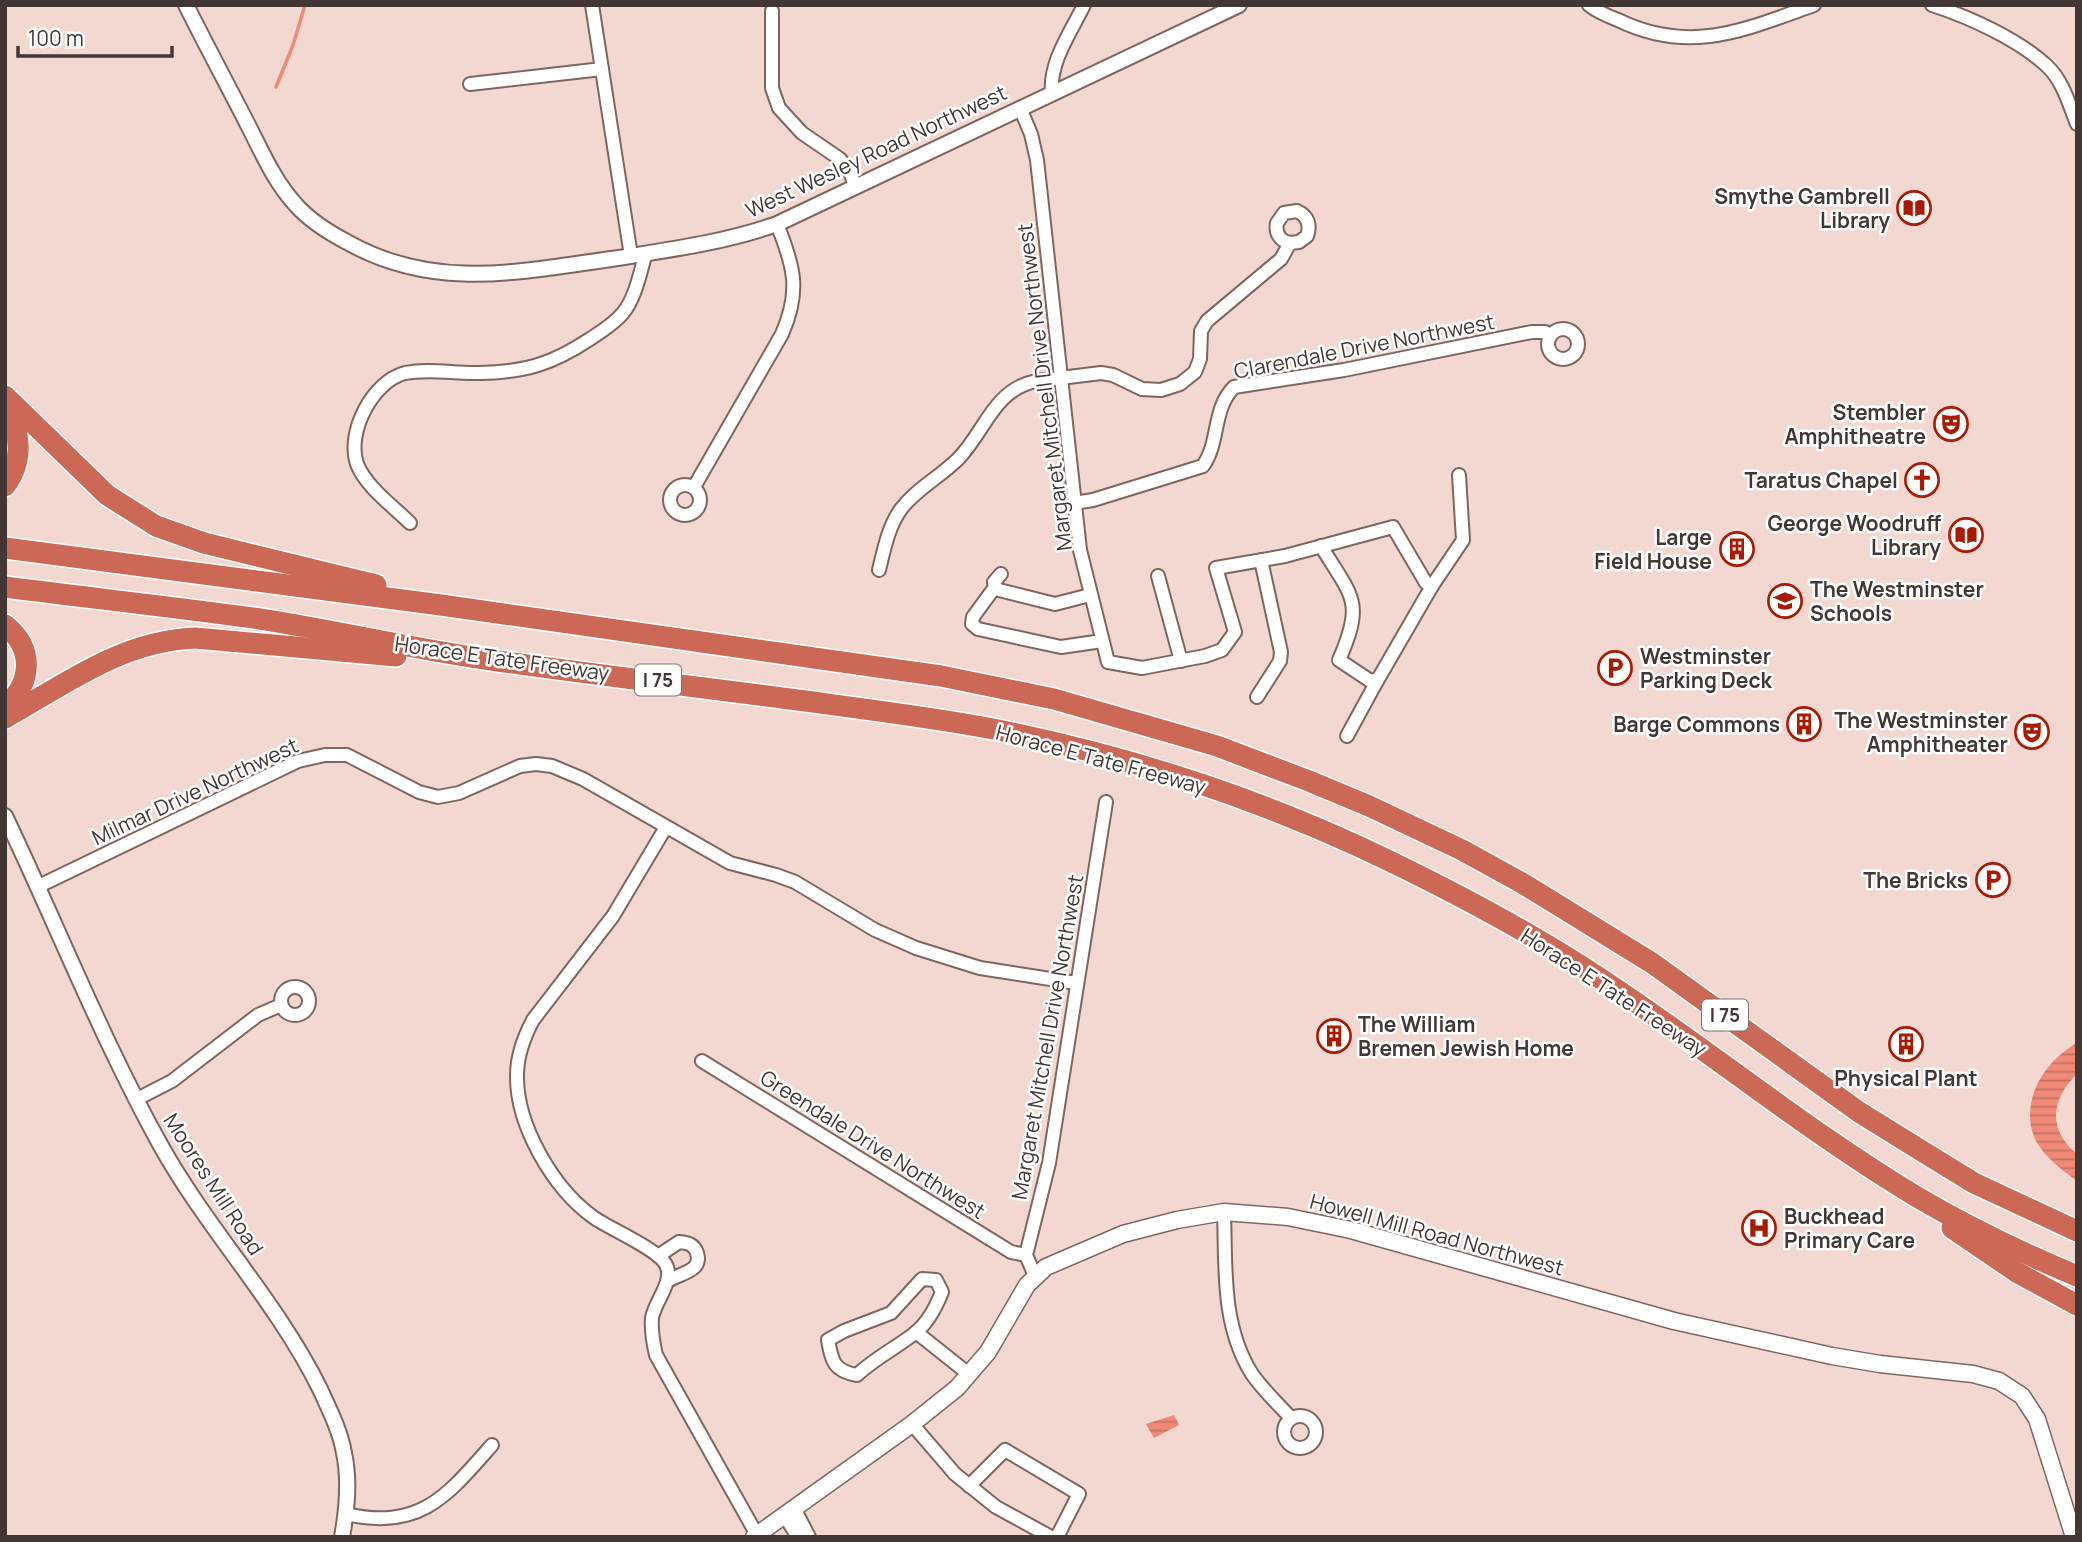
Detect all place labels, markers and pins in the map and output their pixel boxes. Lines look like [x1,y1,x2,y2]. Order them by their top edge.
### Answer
place label: Smythe Gambrell Library [1714,182,1890,234]
library icon: Smythe Gambrell Library [1895,189,1933,227]
place label: Stembler Amphitheatre [1784,398,1926,450]
theatre icon: Stembler Amphitheatre [1932,405,1970,443]
church icon: Taratus Chapel [1903,461,1941,499]
place label: Taratus Chapel [1744,466,1898,494]
place label: George Woodruff Library [1768,509,1941,561]
library icon: George Woodruff Library [1947,516,1985,554]
place label: Large Field House [1594,523,1712,575]
building icon: Large Field House [1718,530,1756,568]
place label: The Westminster Schools [1810,575,1984,627]
school or university icon: The Westminster Schools [1766,582,1804,620]
place label: Westminster Parking Deck [1640,642,1773,694]
parking icon: Westminster Parking Deck [1596,649,1634,687]
building icon: Barge Commons [1785,705,1823,743]
place label: The Westminster Amphitheater [1834,706,2008,758]
place label: Barge Commons [1613,710,1780,738]
theatre icon: The Westminster Amphitheater [2013,713,2051,751]
parking icon: The Bricks [1974,861,2012,899]
place label: The Bricks [1863,866,1968,894]
place label: The William Bremen Jewish Home [1358,1010,1574,1062]
building icon: The William Bremen Jewish Home [1315,1017,1353,1055]
building icon: Physical Plant [1887,1025,1925,1063]
place label: Physical Plant [1834,1064,1978,1092]
place label: Buckhead Primary Care [1784,1202,1915,1254]
hospital icon: Buckhead Primary Care [1740,1209,1778,1247]

